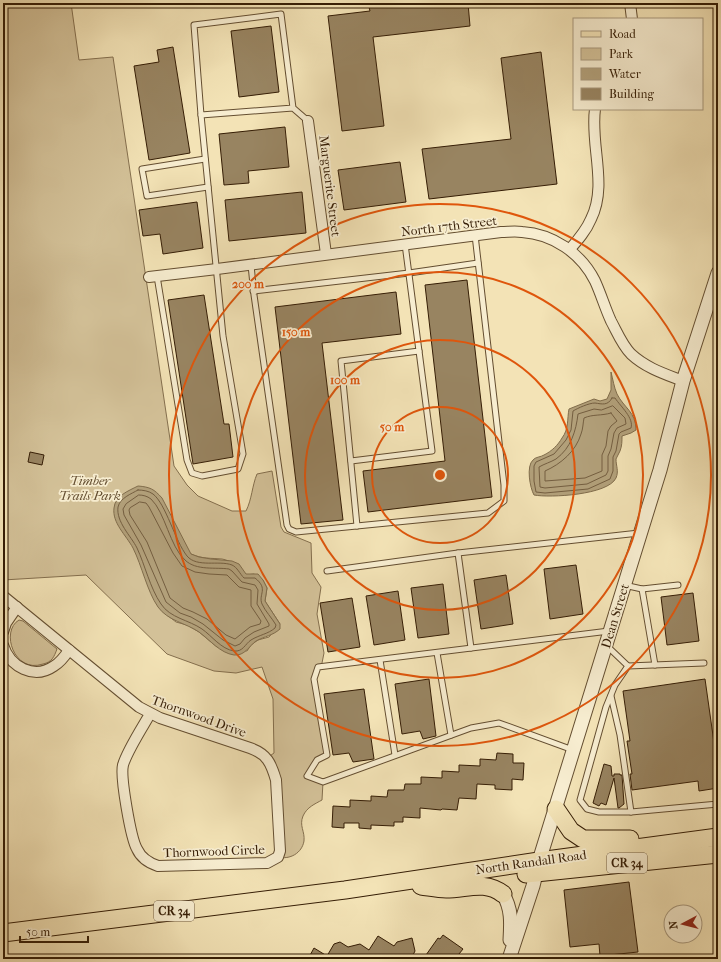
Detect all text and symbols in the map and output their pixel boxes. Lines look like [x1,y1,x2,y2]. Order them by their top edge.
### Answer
legend [573,18,703,110]
text: Road [609,27,636,41]
text: Park [609,47,634,61]
text: Water [608,67,642,81]
text: Building [609,87,654,101]
street label: Marguerite Street [316,135,344,238]
street label: North 17th Street [400,213,498,239]
text: 200 m [232,277,265,291]
text: 150 m [282,325,311,339]
text: 100 m [330,373,361,387]
text: 50 m [380,420,405,434]
centre of rings [433,468,447,482]
park label: Timber Trails Park [59,473,121,503]
street label: Dean Street [598,581,632,650]
street label: Thornwood Drive [150,692,249,740]
street label: Thornwood Circle [163,842,266,860]
street label: North Randall Road [475,847,588,877]
road number: CR 34 [607,853,647,873]
road number: CR 34 [154,901,194,921]
north arrow [663,904,703,944]
scale bar [20,918,88,944]
text: N [667,920,681,930]
text: 50 m [26,925,50,939]

